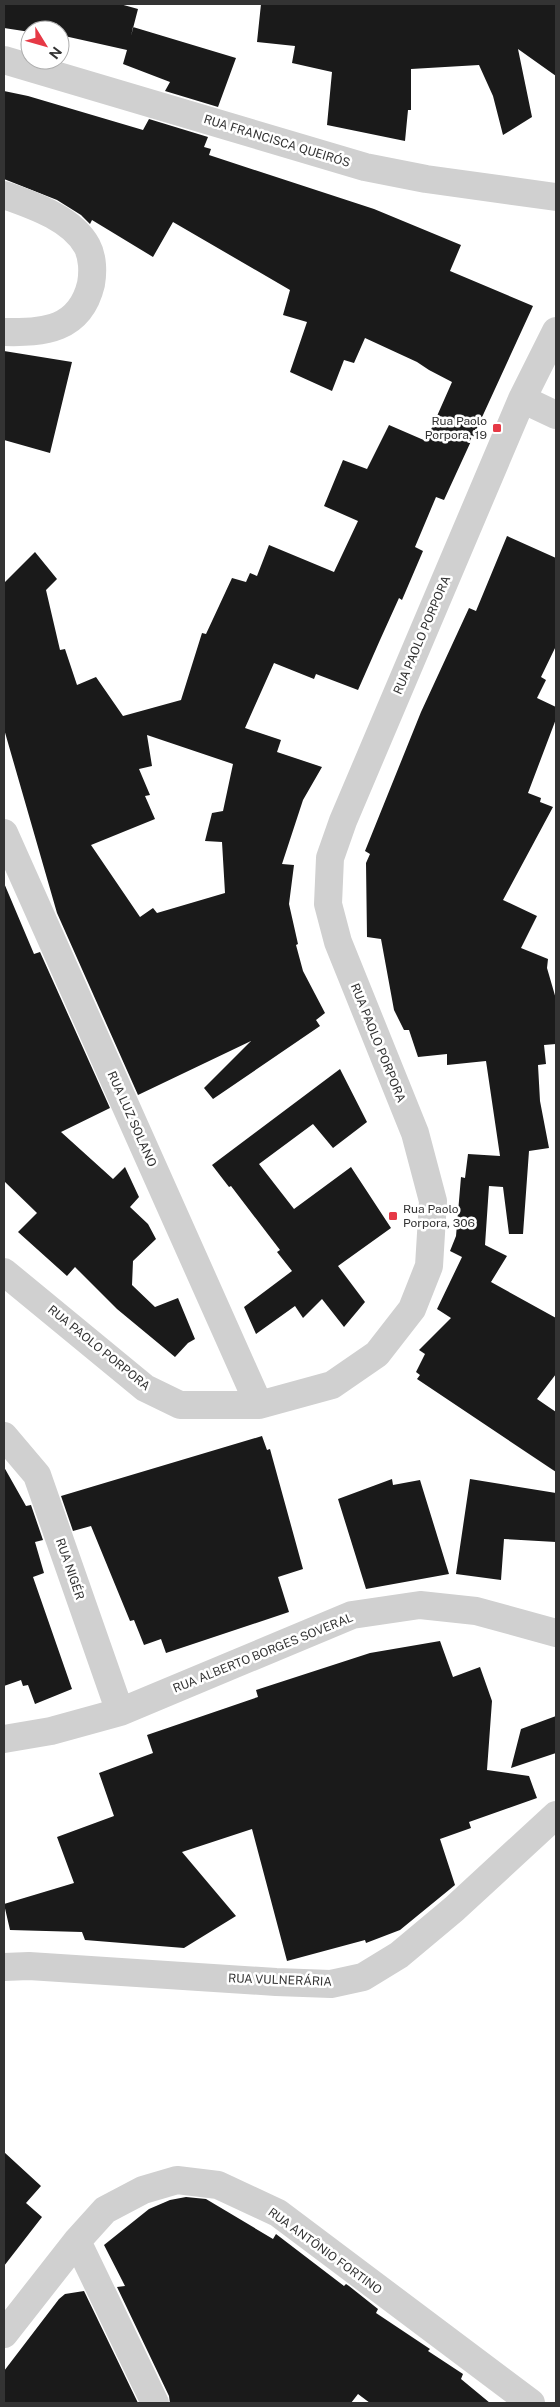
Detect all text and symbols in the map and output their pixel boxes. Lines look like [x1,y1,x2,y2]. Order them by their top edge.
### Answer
north arrow [20,20,70,70]
text: N [46,44,65,62]
street label: RUA FRANCISCA QUEIRÓS [202,112,352,170]
place label: Rua Paolo Porpora, 19 [425,414,487,442]
marker: Rua Paolo Porpora, 19 [491,422,503,434]
street label: RUA PAOLO PORPORA [391,573,454,696]
street label: RUA PAOLO PORPORA [348,981,409,1105]
street label: RUA LUZ SOLANO [105,1069,159,1169]
place label: Rua Paolo Porpora, 306 [403,1202,475,1230]
marker: Rua Paolo Porpora, 306 [387,1210,399,1222]
street label: RUA PAOLO PORPORA [45,1302,153,1394]
street label: RUA NIGÉR [53,1536,87,1602]
street label: RUA ALBERTO BORGES SOVERAL [171,1610,355,1696]
street label: RUA VULNERÁRIA [228,1971,333,1989]
street label: RUA ANTÔNIO FORTINO [265,2205,385,2297]

